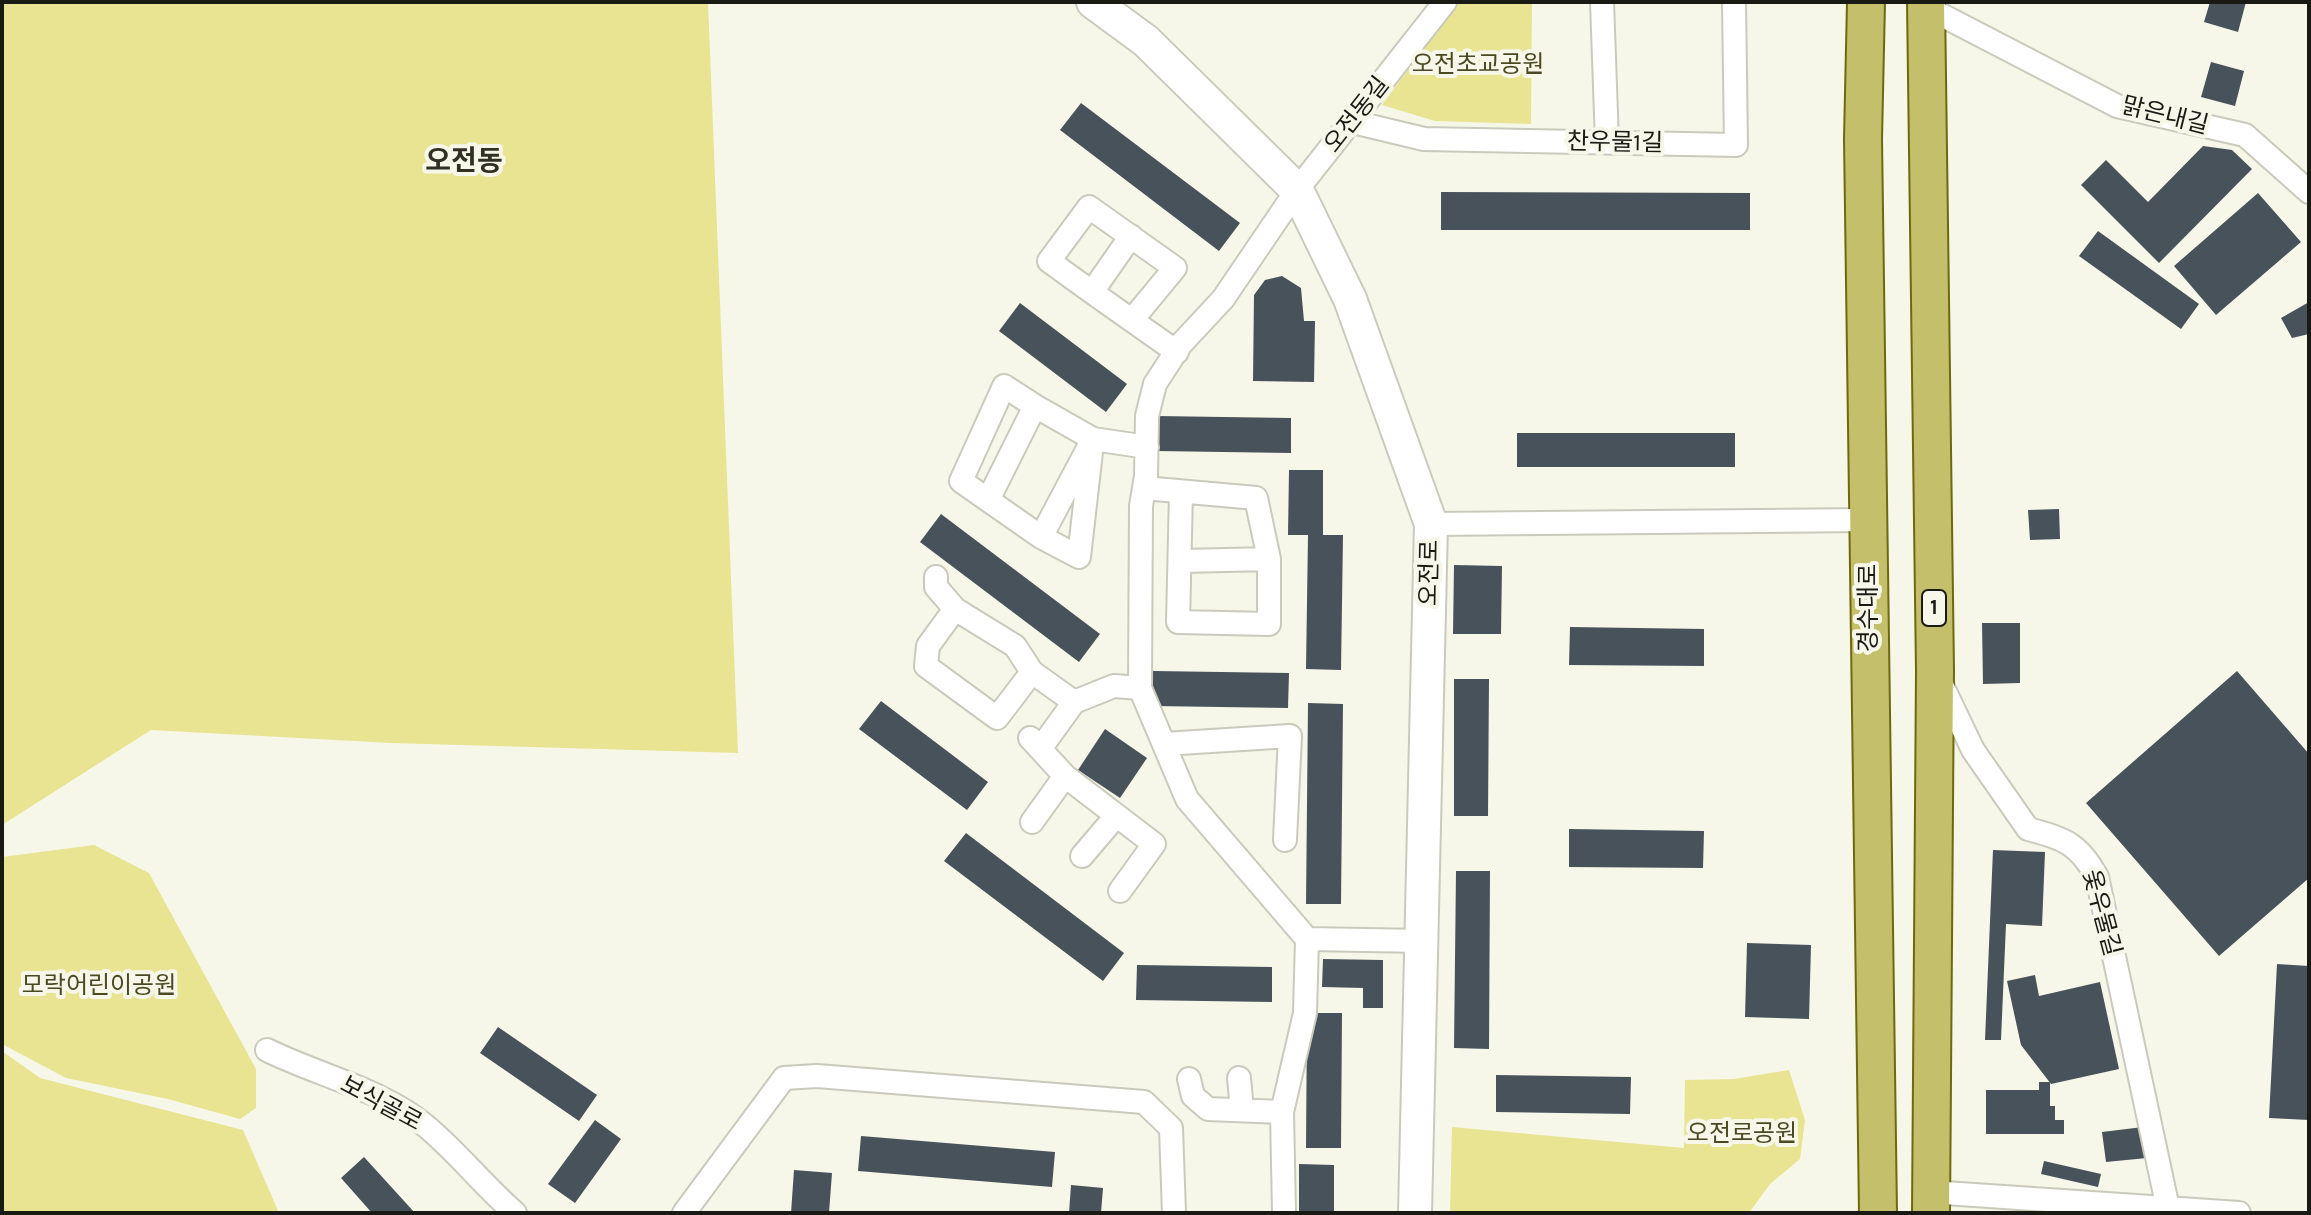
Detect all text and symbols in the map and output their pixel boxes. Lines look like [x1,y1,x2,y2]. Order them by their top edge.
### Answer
park label: 오전초교공원 [1412,51,1544,79]
street label: 오전동길 [1318,71,1396,159]
street label: 맑은내길 [2119,91,2211,141]
street label: 찬우물1길 [1567,128,1663,158]
district label: 오전동 [425,145,503,179]
street label: 오전로 [1415,540,1445,606]
street label: 경수대로 [1855,564,1883,652]
road number: 1 [1922,590,1946,626]
street label: 옻우물길 [2076,867,2126,959]
park label: 모락어린이공원 [22,972,176,1000]
street label: 보식골로 [335,1071,427,1137]
park label: 오전로공원 [1687,1120,1797,1148]

